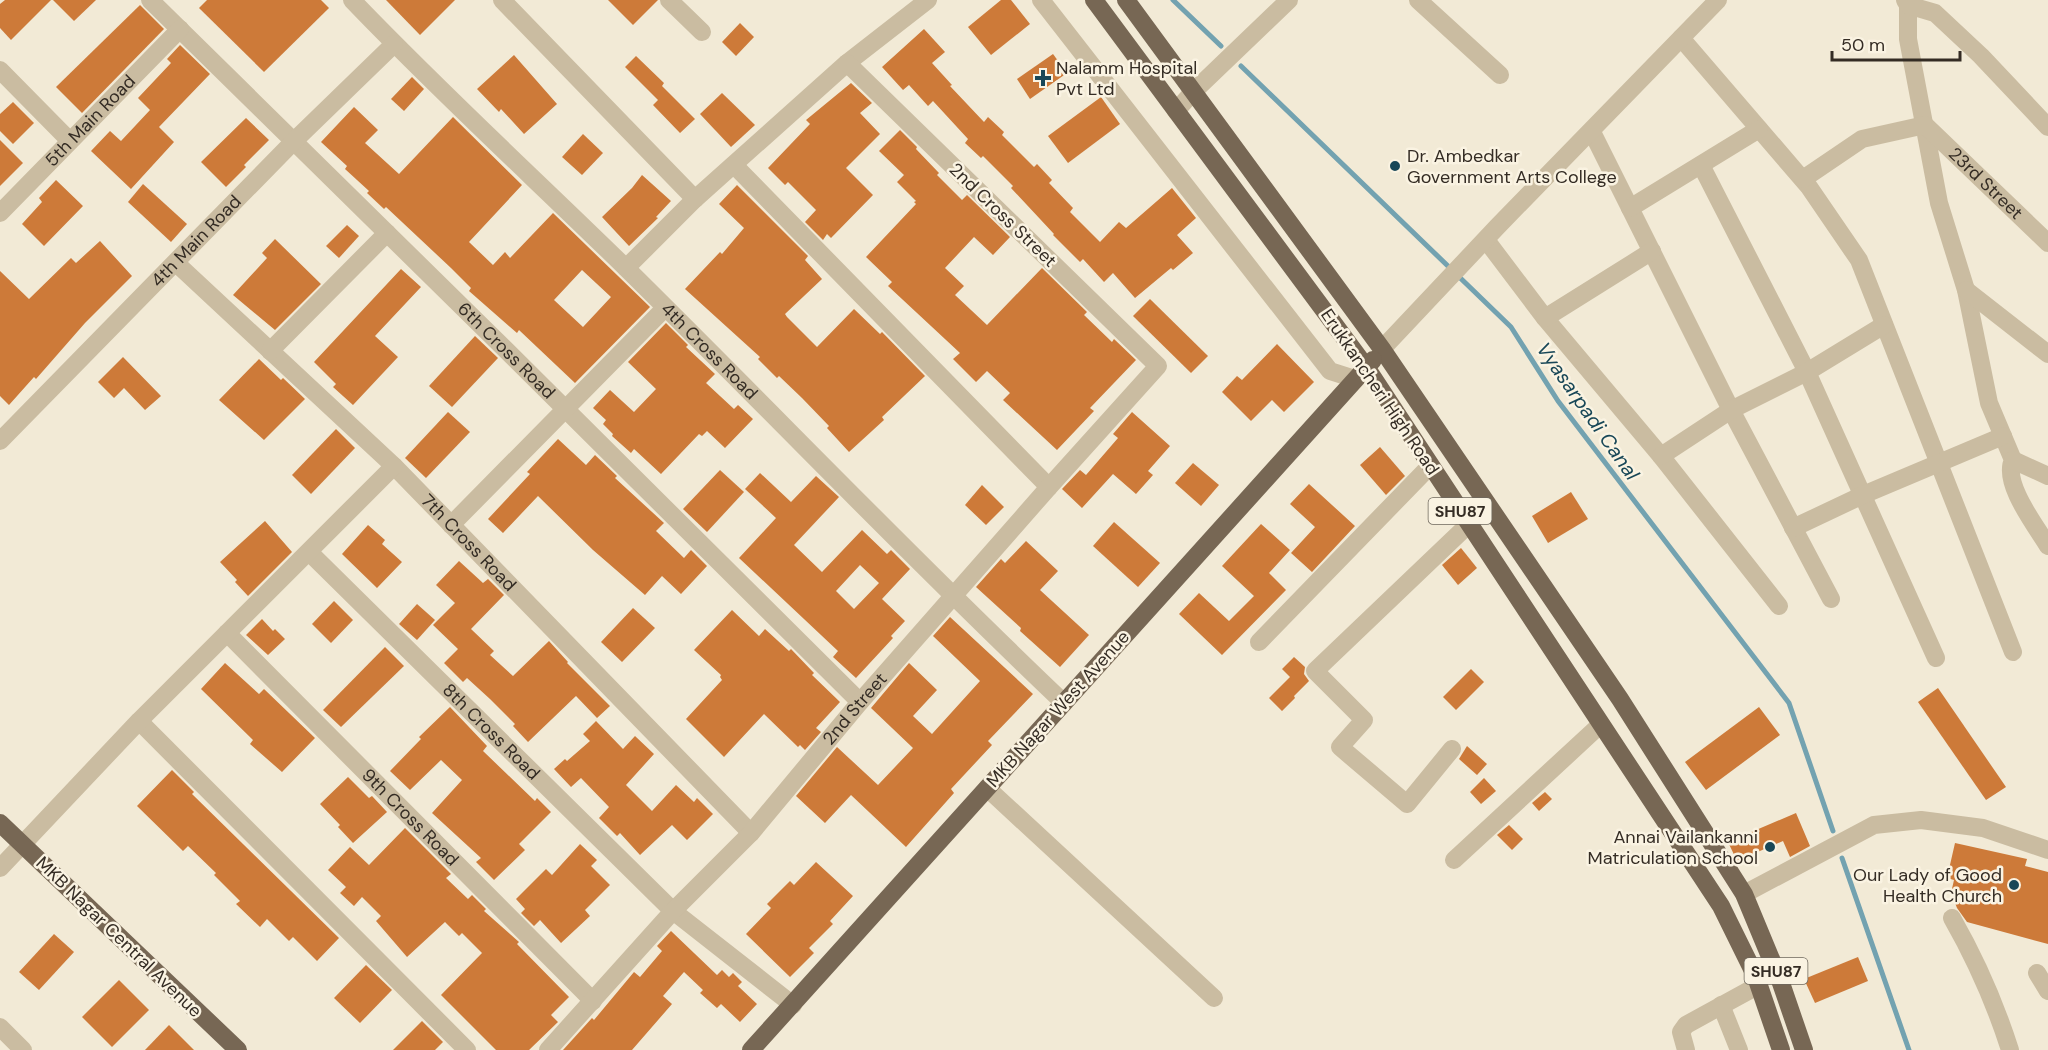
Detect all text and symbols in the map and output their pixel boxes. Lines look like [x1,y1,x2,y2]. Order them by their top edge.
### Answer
scale bar [1832,24,1960,62]
text: 50 m [1841,33,1885,57]
place label: Nalamm Hospital Pvt Ltd [1056,56,1197,101]
marker: Nalamm Hospital Pvt Ltd [1034,69,1052,87]
street label: 5th Main Road [40,70,141,172]
street label: 23rd Street [1943,142,2028,225]
place label: Dr. Ambedkar Government Arts College [1407,144,1617,189]
street label: 2nd Cross Street [944,158,1062,272]
marker: Dr. Ambedkar Government Arts College [1388,159,1402,173]
street label: 4th Main Road [146,190,246,292]
street label: 6th Cross Road [452,297,560,404]
street label: 4th Cross Road [656,297,763,405]
street label: Erukkancheri High Road [1315,304,1445,480]
water label: Vyasarpadi Canal [1531,337,1646,485]
street label: 7th Cross Road [416,489,521,597]
road number: SHU87 [1428,498,1492,524]
street label: MKB Nagar West Avenue [981,625,1135,793]
street label: 2nd Street [817,668,892,750]
street label: 8th Cross Road [437,678,545,785]
street label: 9th Cross Road [357,763,464,871]
place label: Annai Vailankanni Matriculation School [1588,825,1758,870]
marker: Annai Vailankanni Matriculation School [1763,840,1777,854]
street label: MKB Nagar Central Avenue [31,851,207,1023]
place label: Our Lady of Good Health Church [1853,863,2002,908]
marker: Our Lady of Good Health Church [2007,878,2021,892]
road number: SHU87 [1744,958,1808,984]

